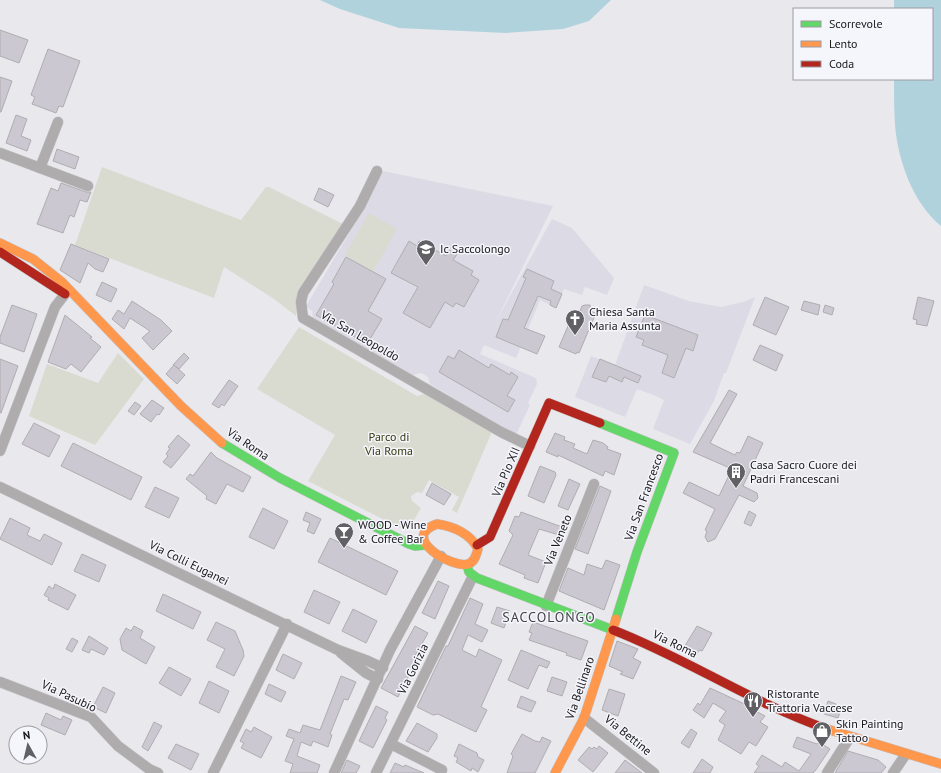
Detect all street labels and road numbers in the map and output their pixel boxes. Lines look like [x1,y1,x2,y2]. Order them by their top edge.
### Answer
street label: Via San Leopoldo [317,306,402,364]
street label: Via Roma [223,423,272,463]
street label: Via Pio XII [488,445,523,500]
street label: Via San Francesco [620,451,666,544]
street label: Via Veneto [540,512,575,569]
street label: Via Colli Euganei [146,536,231,588]
street label: Via Roma [650,626,700,661]
street label: Via Gorizia [393,641,431,698]
street label: Via Bellinaro [561,654,597,722]
street label: Via Pasubio [38,676,99,715]
street label: Via Bettine [601,710,655,758]

